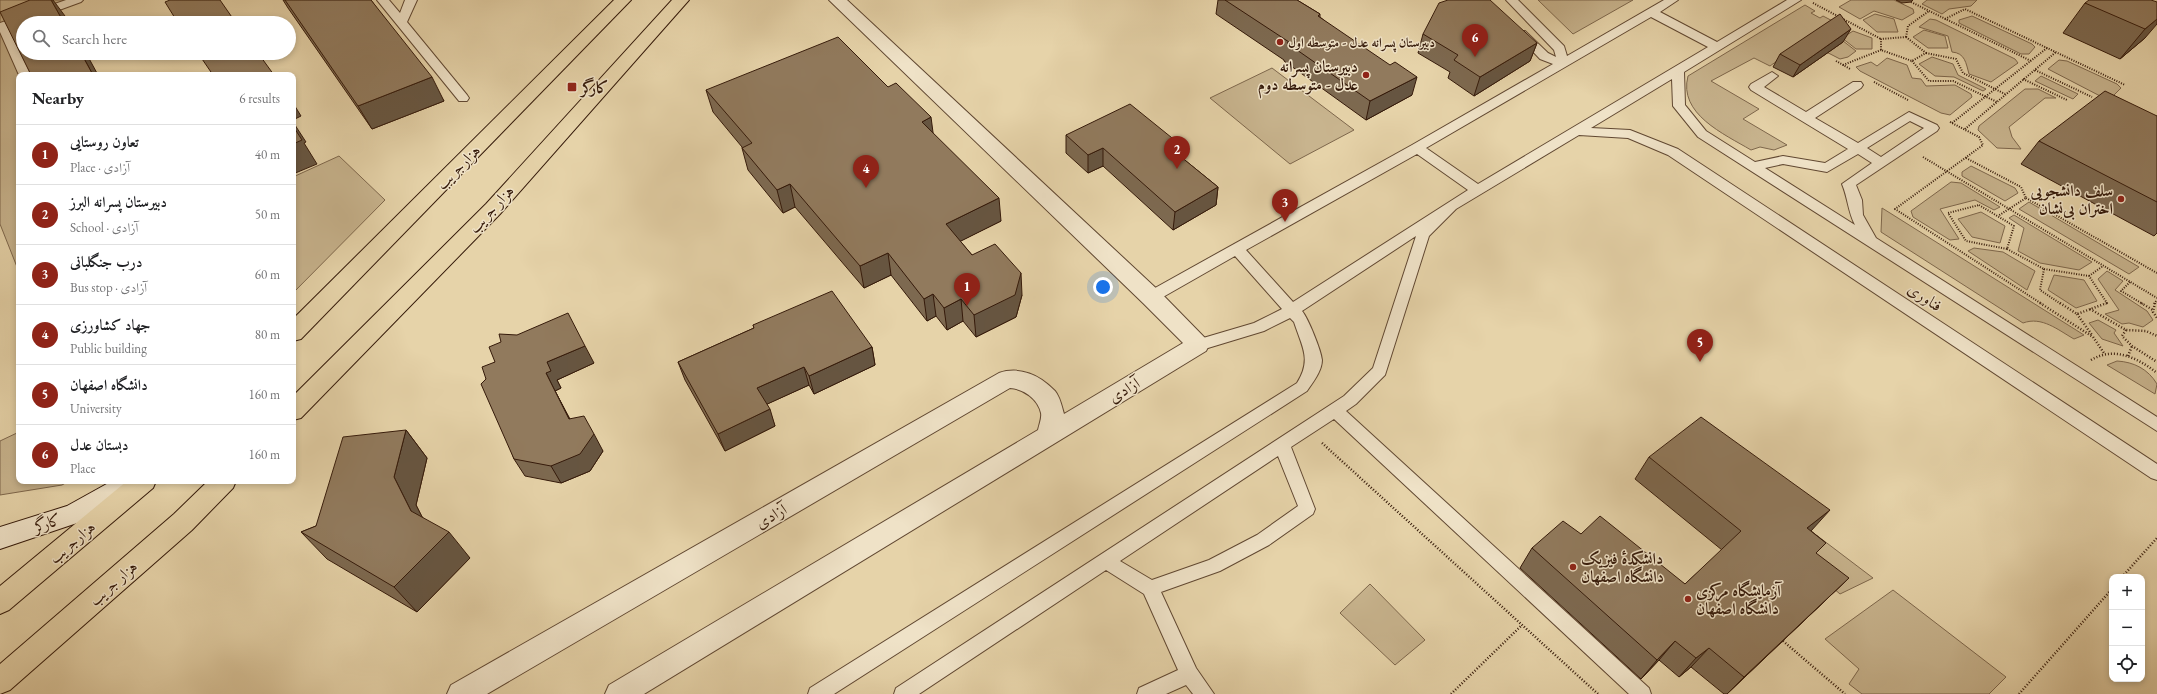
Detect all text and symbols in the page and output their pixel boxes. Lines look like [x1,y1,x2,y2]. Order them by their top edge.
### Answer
search box [16,16,296,60]
pin: 6 [1462,24,1488,57]
icon: search [30,27,52,49]
text: Search here [62,29,127,48]
place label: دبیرستان پسرانه عدل - متوسطه اول [1288,34,1435,53]
marker: دبیرستان پسرانه عدل - متوسطه اول [1275,37,1285,47]
place label: دبیرستان پسرانه عدل - متوسطه دوم [1258,56,1358,99]
marker: دبیرستان پسرانه عدل - متوسطه دوم [1361,70,1371,80]
place label: کارگر [579,77,609,98]
marker: کارگر [566,81,578,93]
text: Nearby [32,87,84,109]
text: 6 results [239,90,280,107]
text: تعاون روستایی [70,132,139,151]
pin: 2 [1164,136,1190,169]
street label: هزارجریب [431,140,485,194]
text: 1 [42,146,48,163]
text: 40 m [255,146,280,163]
pin: 4 [853,155,879,188]
text: Place · آزادی [70,159,130,176]
place label: سلف دانشجویی اختران بی‌نشان [2029,180,2113,220]
street label: هزار جریب [463,181,519,237]
pin: 3 [1272,189,1298,222]
text: دبیرستان پسرانه البرز [70,192,167,211]
marker: سلف دانشجویی اختران بی‌نشان [2116,194,2126,204]
text: 2 [42,206,48,223]
text: 50 m [255,206,280,223]
text: School · آزادی [70,219,138,236]
text: درب جنگلبانی [70,252,143,271]
text: 3 [42,266,48,283]
text: 60 m [255,266,280,283]
pin: 1 [954,273,980,306]
your location [1093,277,1113,297]
street label: فناوری [1904,278,1946,316]
text: Bus stop · آزادی [70,279,147,296]
text: جهاد کشاورزی [70,315,151,334]
text: 4 [42,326,48,343]
text: 80 m [255,326,280,343]
pin: 5 [1687,329,1713,362]
text: Public building [70,340,147,357]
street label: آزادی [1105,372,1145,407]
text: دانشگاه اصفهان [70,375,148,394]
text: 5 [42,386,48,403]
text: 160 m [249,386,280,403]
text: University [70,400,122,417]
text: دبستان عدل [70,435,129,454]
text: 6 [42,446,48,463]
text: 160 m [249,446,280,463]
text: Place [70,460,96,477]
street label: آزادی [752,498,792,533]
street label: کارگر [29,509,63,538]
street label: هزارجریب [44,516,100,568]
place label: دانشکدهٔ فیزیک دانشگاه اصفهان [1581,548,1664,587]
street label: هزار جریب [84,556,142,610]
marker: دانشکدهٔ فیزیک دانشگاه اصفهان [1568,562,1578,572]
map controls [2109,574,2145,682]
button: + [2109,574,2145,610]
place label: آزمایشگاه مرکزی دانشگاه اصفهان [1696,580,1783,619]
marker: آزمایشگاه مرکزی دانشگاه اصفهان [1683,594,1693,604]
button: − [2109,610,2145,646]
button: locate [2109,646,2145,682]

